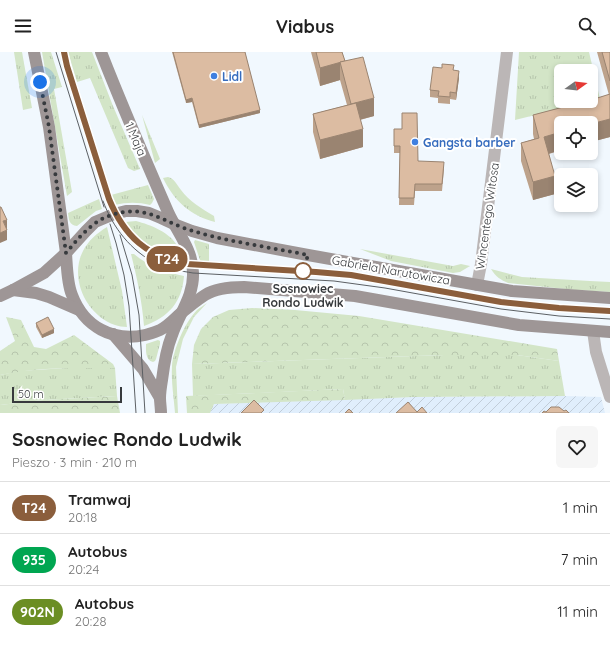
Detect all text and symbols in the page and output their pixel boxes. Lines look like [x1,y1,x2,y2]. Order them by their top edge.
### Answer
icon: menu [12,15,34,37]
text: Viabus [276,15,334,38]
icon: search [576,15,598,37]
north arrow [554,64,598,108]
map controls [554,64,598,212]
place label: Lidl [222,69,242,84]
marker: Lidl [209,71,219,81]
your location [30,72,50,92]
button: locate [554,116,598,160]
street label: 1 Maja [122,120,150,158]
place label: Gangsta barber [423,135,515,150]
marker: Gangsta barber [410,137,420,147]
street label: Wincentego Witosa [472,162,502,270]
button: layers [554,168,598,212]
line badge: T24 [144,246,190,272]
text: T24 [155,250,179,268]
street label: Gabriela Narutowicza [331,252,451,288]
marker: Sosnowiec Rondo Ludwik [294,262,312,280]
place label: Sosnowiec Rondo Ludwik [262,281,344,310]
scale bar [12,385,122,404]
text: 50 m [18,387,44,401]
button: heart [556,426,598,468]
text: Sosnowiec Rondo Ludwik [12,427,242,451]
text: Pieszo · 3 min · 210 m [12,454,137,470]
text: Tramwaj [68,490,131,509]
text: 1 min [563,498,598,517]
text: T24 [22,499,46,517]
text: 20:18 [68,509,97,525]
text: Autobus [68,542,127,561]
text: 7 min [561,550,598,569]
text: 935 [22,551,46,569]
text: 20:24 [68,561,99,577]
text: Autobus [75,594,134,613]
text: 11 min [557,602,598,621]
text: 902N [20,603,55,621]
text: 20:28 [75,613,106,629]

